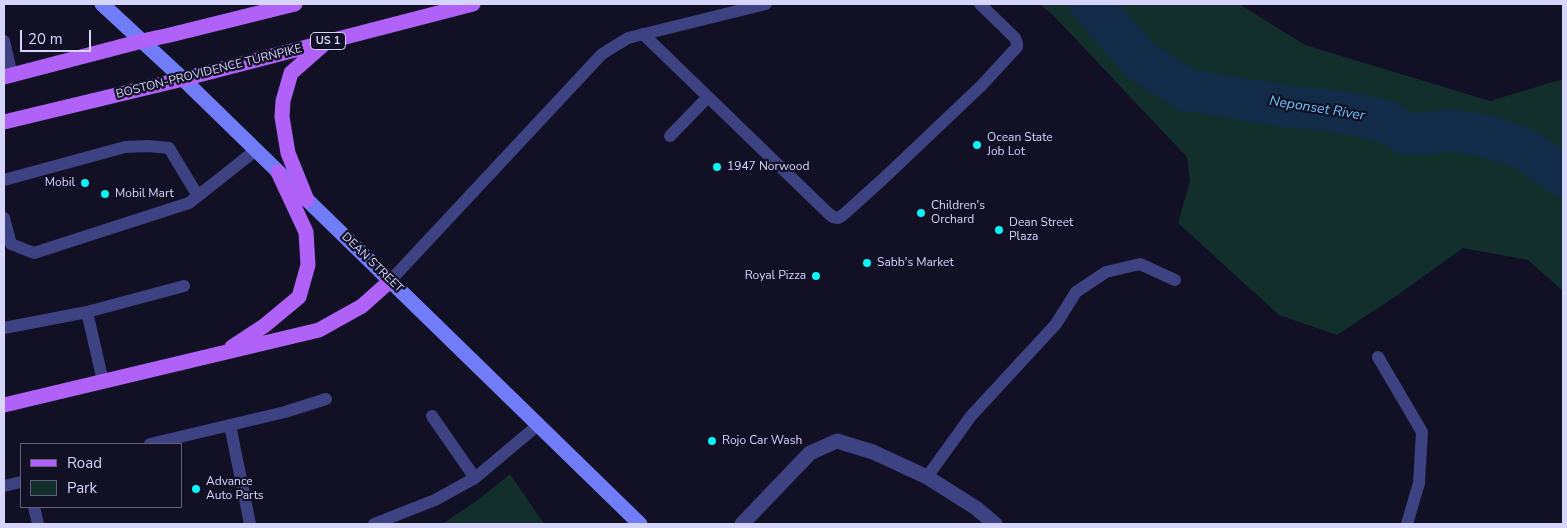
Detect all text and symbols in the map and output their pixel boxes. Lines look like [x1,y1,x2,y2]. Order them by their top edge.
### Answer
scale bar [22,20,94,52]
text: 20 m [28,29,63,49]
road number: US 1 [310,32,346,49]
street label: BOSTON-PROVIDENCE TURNPIKE [114,42,304,102]
water label: Neponset River [1268,93,1366,125]
place label: Ocean State Job Lot [987,131,1053,159]
marker: Ocean State Job Lot [971,139,983,151]
place label: 1947 Norwood [727,160,809,174]
marker: 1947 Norwood [711,161,723,173]
place label: Mobil [45,176,75,190]
marker: Mobil [79,177,91,189]
place label: Mobil Mart [115,187,174,201]
marker: Mobil Mart [99,188,111,200]
place label: Children's Orchard [931,199,985,227]
marker: Children's Orchard [915,207,927,219]
place label: Dean Street Plaza [1009,216,1073,244]
marker: Dean Street Plaza [993,224,1005,236]
street label: DEAN STREET [338,230,406,296]
place label: Sabb's Market [877,256,954,270]
marker: Sabb's Market [861,257,873,269]
place label: Royal Pizza [745,269,806,283]
marker: Royal Pizza [810,270,822,282]
place label: Rojo Car Wash [722,434,802,448]
marker: Rojo Car Wash [706,435,718,447]
legend [20,443,182,508]
text: Road [67,453,102,473]
place label: Advance Auto Parts [206,475,264,503]
text: Park [67,478,97,498]
marker: Advance Auto Parts [190,483,202,495]

